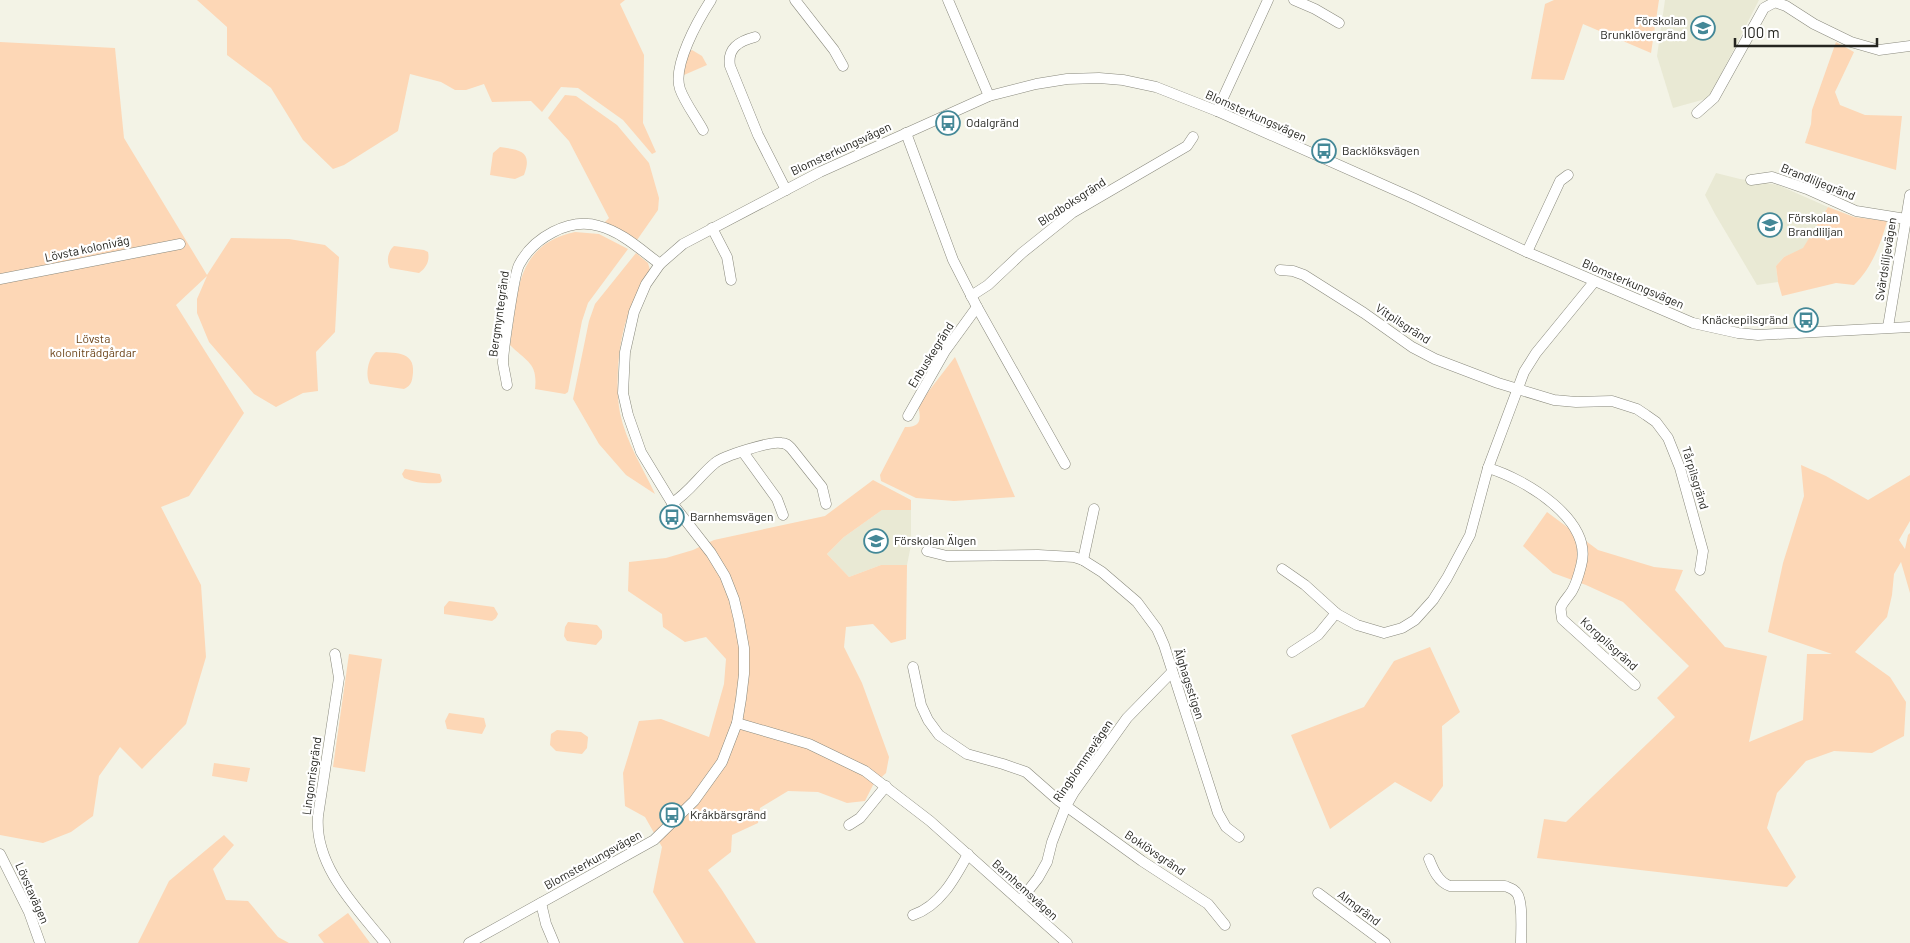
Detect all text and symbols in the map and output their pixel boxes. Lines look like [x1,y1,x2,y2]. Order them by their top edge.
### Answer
place label: Förskolan Brunklövergränd [1600,13,1686,41]
school or university icon: Förskolan Brunklövergränd [1690,15,1716,41]
scale bar [1735,15,1878,47]
text: 100 m [1742,23,1780,41]
street label: Blomsterkungsvägen [1204,87,1309,144]
bus stop icon: Odalgränd [935,110,961,136]
place label: Odalgränd [966,115,1019,129]
street label: Blomsterkungsvägen [788,119,893,177]
bus stop icon: Backlöksvägen [1311,138,1337,164]
place label: Backlöksvägen [1342,143,1419,157]
street label: Brandliljegränd [1779,160,1857,202]
street label: Blodboksgränd [1035,174,1108,228]
place label: Förskolan Brandliljan [1788,210,1843,238]
school or university icon: Förskolan Brandliljan [1757,212,1783,238]
street label: Svärdsliljevägen [1872,216,1899,301]
street label: Lövsta koloniväg [43,232,130,264]
street label: Blomsterkungsvägen [1580,255,1686,311]
street label: Bergmyntegränd [485,270,511,358]
street label: Vitpilsgränd [1374,300,1434,346]
bus stop icon: Knäckepilsgränd [1793,307,1819,333]
place label: Knäckepilsgränd [1702,312,1788,326]
street label: Enbuskegränd [904,319,956,390]
park label: Lövsta koloniträdgårdar [50,331,137,359]
street label: Tårpilsgränd [1680,444,1712,511]
bus stop icon: Barnhemsvägen [659,504,685,530]
place label: Barnhemsvägen [690,509,774,523]
school or university icon: Förskolan Älgen [863,528,889,554]
place label: Förskolan Älgen [894,533,976,547]
street label: Korgpilsgränd [1578,614,1641,673]
street label: Älghagsstigen [1172,647,1208,721]
street label: Ringblommevägen [1049,717,1115,804]
street label: Lingonrisgränd [299,736,323,816]
bus stop icon: Kråkbärsgränd [659,802,685,828]
place label: Kråkbärsgränd [690,807,766,821]
street label: Blomsterkungsvägen [541,827,644,892]
street label: Boklövsgränd [1123,827,1188,878]
street label: Barnhemsvägen [990,856,1061,922]
street label: Lövstavägen [13,860,53,925]
street label: Almgränd [1336,887,1384,928]

